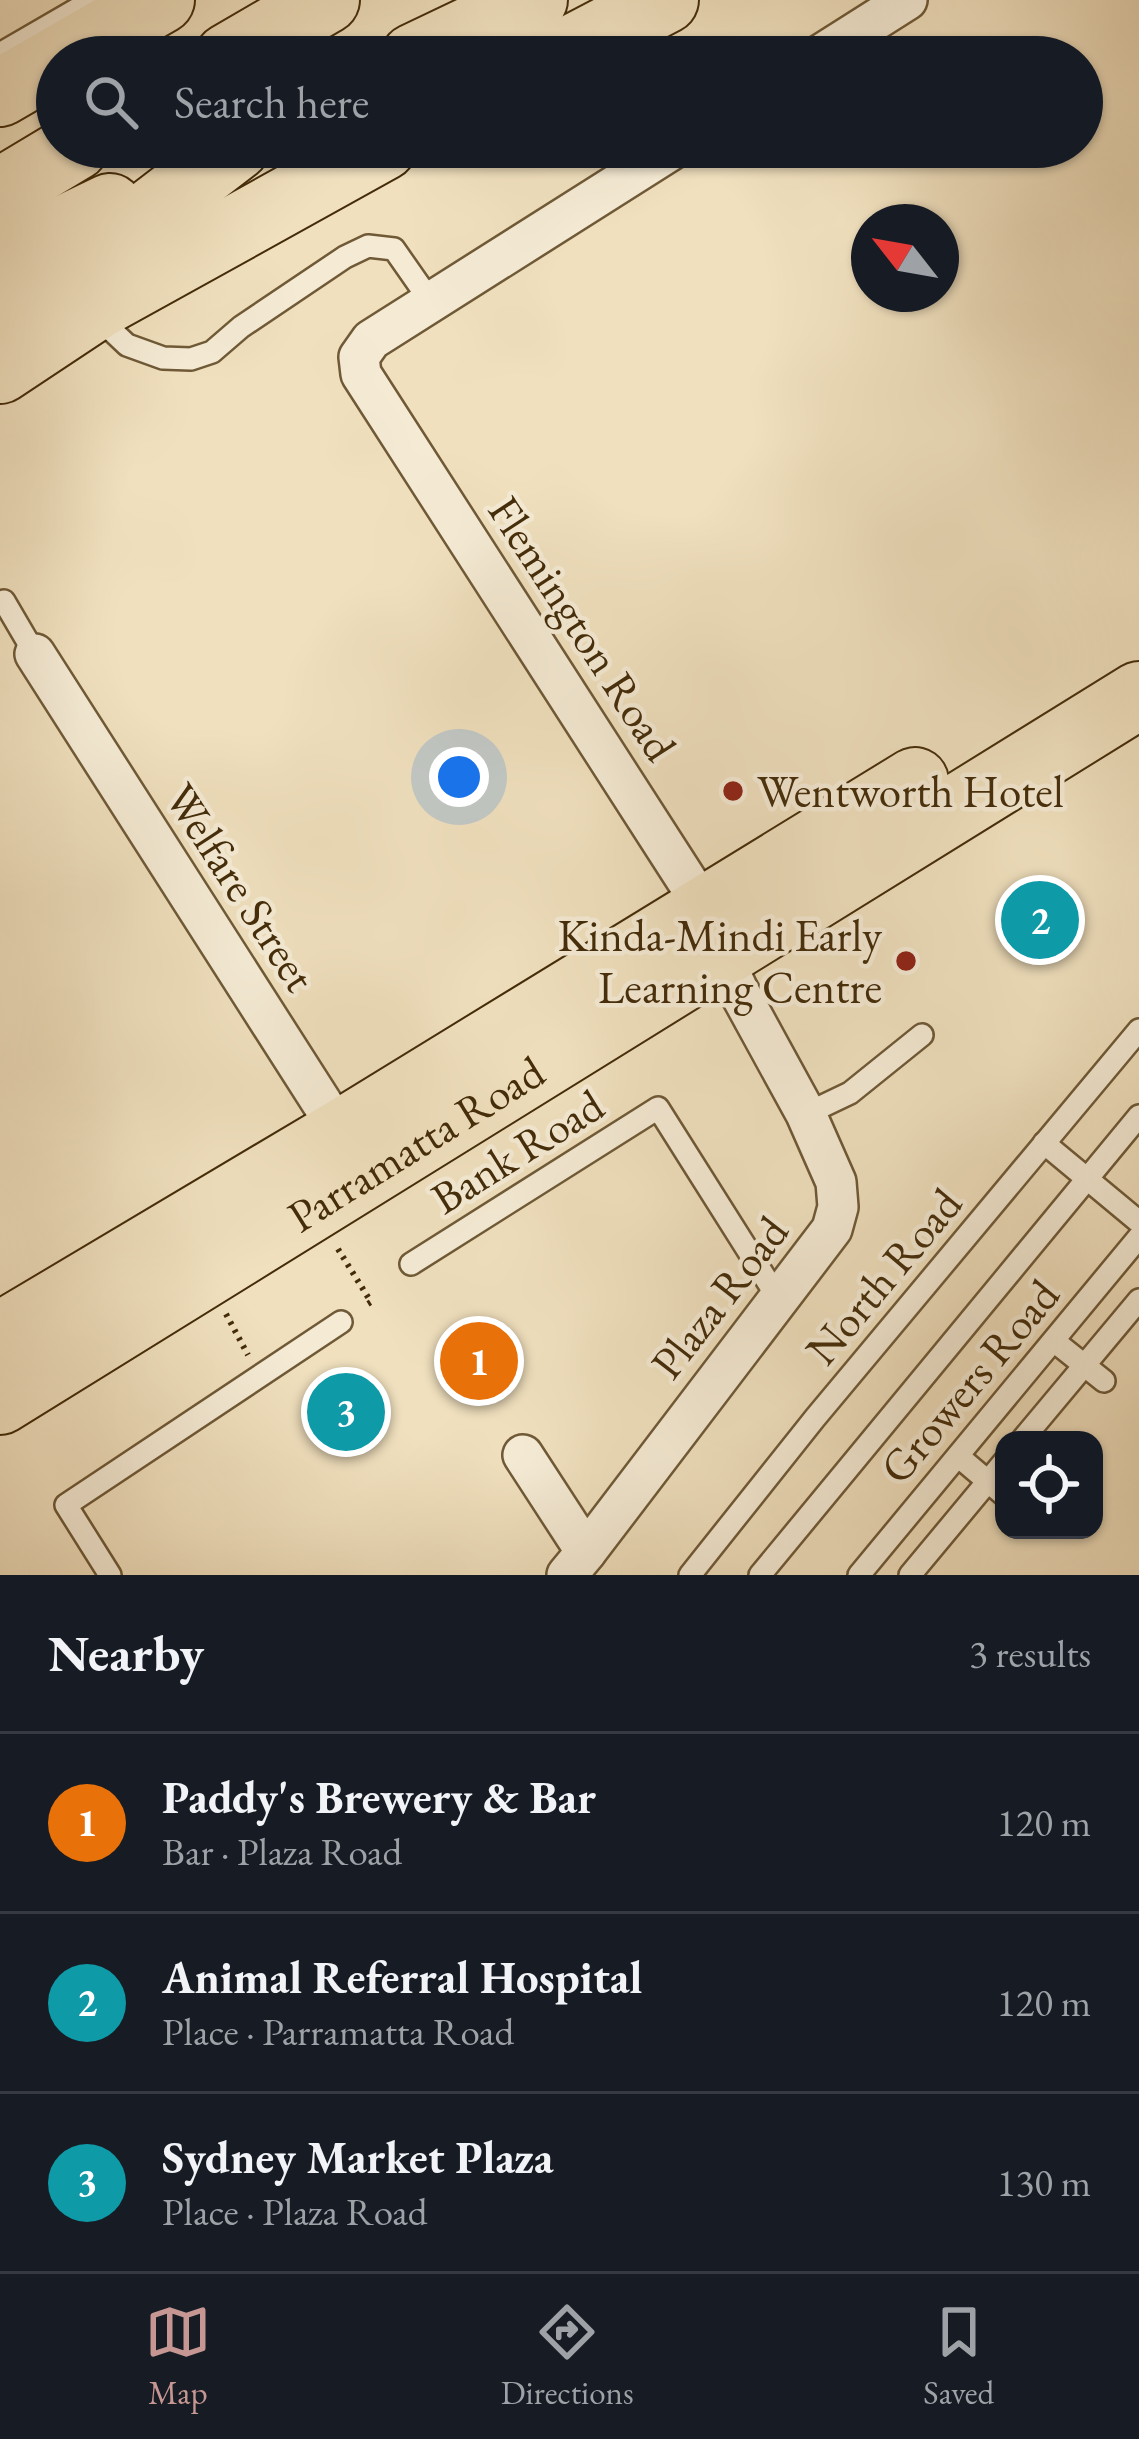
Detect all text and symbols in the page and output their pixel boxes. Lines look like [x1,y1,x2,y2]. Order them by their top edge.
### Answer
search box [36,36,1103,168]
icon: search [78,69,144,135]
text: Search here [174,73,369,131]
north arrow [851,204,959,312]
street label: Flemington Road [476,485,690,772]
your location [429,747,489,807]
place label: Wentworth Hotel [757,762,1064,820]
street label: Welfare Street [152,772,330,1002]
marker: Wentworth Hotel [720,778,746,804]
pin: 2 [1001,875,1079,965]
place label: Kinda-Mindi Early Learning Centre [558,906,882,1016]
marker: Kinda-Mindi Early Learning Centre [893,948,919,974]
street label: Parramatta Road [277,1042,555,1245]
street label: Bank Road [420,1075,614,1227]
street label: North Road [792,1175,974,1376]
street label: Plaza Road [637,1204,801,1390]
street label: Growers Road [867,1267,1072,1495]
pin: 1 [440,1316,518,1406]
pin: 3 [307,1367,385,1457]
map controls [995,1431,1103,1539]
button: locate [995,1431,1103,1539]
text: Nearby [48,1620,204,1686]
text: 3 results [969,1628,1091,1679]
text: Paddy's Brewery & Bar [162,1768,596,1826]
text: 1 [77,1797,97,1848]
text: 120 m [997,1797,1091,1848]
text: Bar · Plaza Road [162,1826,402,1877]
text: Animal Referral Hospital [162,1948,642,2006]
text: 2 [77,1977,97,2028]
text: 120 m [997,1977,1091,2028]
text: Place · Parramatta Road [162,2006,514,2057]
text: Sydney Market Plaza [162,2128,554,2186]
text: 3 [77,2157,97,2208]
text: 130 m [997,2157,1091,2208]
text: Place · Plaza Road [162,2186,428,2237]
tab: Map [145,2299,211,2414]
tab: Directions [501,2299,634,2414]
tab: Saved [923,2299,994,2414]

